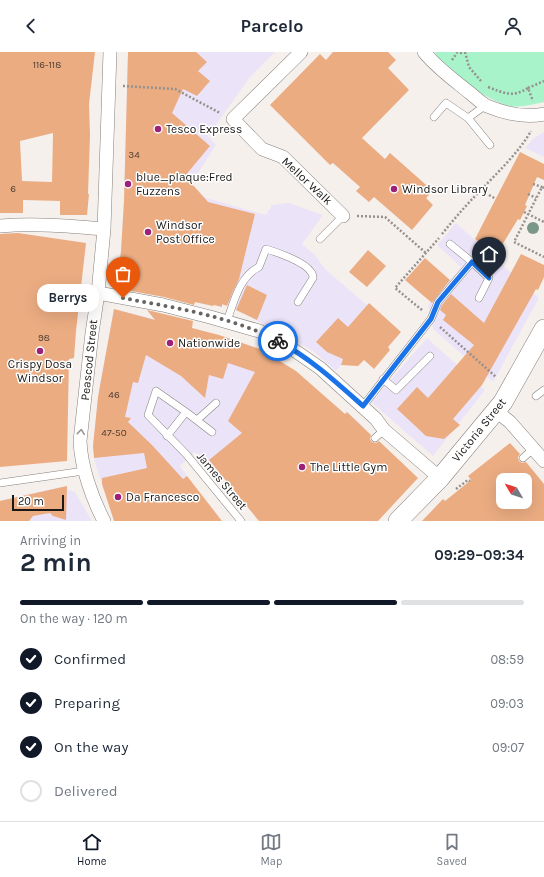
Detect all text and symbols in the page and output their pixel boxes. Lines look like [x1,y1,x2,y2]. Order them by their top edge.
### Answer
icon: back [20,15,42,37]
text: Parcelo [241,15,303,37]
icon: person [502,15,524,37]
house number: 116-118 [33,59,61,71]
place label: Tesco Express [166,122,242,136]
marker: Tesco Express [153,124,163,134]
house number: 34 [128,149,140,161]
street label: Mellor Walk [279,154,335,208]
place label: blue_plaque:Fred Fuzzens [136,170,233,198]
marker: blue_plaque:Fred Fuzzens [123,179,133,189]
place label: Windsor Library [402,182,488,196]
house number: 6 [10,183,16,195]
marker: Windsor Library [389,184,399,194]
place label: Windsor Post Office [156,218,215,246]
marker: Windsor Post Office [143,227,153,237]
pin [472,237,506,278]
icon: home [478,243,500,265]
pin [106,257,140,298]
icon: bag [112,263,134,285]
callout: Berrys [37,284,99,312]
text: Berrys [49,290,87,305]
street label: Peascod Street [78,318,100,401]
courier [258,321,298,361]
icon: bike [267,330,289,352]
house number: 98 [38,332,50,344]
place label: Nationwide [178,336,240,350]
marker: Nationwide [165,338,175,348]
marker: Crispy Dosa Windsor [35,346,45,356]
place label: Crispy Dosa Windsor [8,357,72,385]
house number: 46 [108,389,120,401]
street label: Victoria Street [449,395,509,465]
house number: 47-50 [101,427,127,439]
one-way arrow [76,429,85,435]
street label: James Street [194,449,250,513]
place label: The Little Gym [310,460,387,474]
marker: The Little Gym [297,462,307,472]
north arrow [496,473,532,509]
map controls [496,473,532,509]
place label: Da Francesco [126,490,199,504]
marker: Da Francesco [113,492,123,502]
scale bar [12,493,64,512]
text: 20 m [18,495,44,508]
text: Arriving in [20,533,81,548]
text: 09:29–09:34 [434,546,524,564]
text: 2 min [20,547,92,578]
text: On the way · 120 m [20,611,128,626]
icon: check [20,648,42,670]
text: Confirmed [54,650,126,668]
text: 08:59 [490,652,524,667]
icon: check [20,692,42,714]
text: Preparing [54,694,120,712]
text: 09:03 [490,696,524,711]
icon: check [20,736,42,758]
text: On the way [54,738,128,756]
text: 09:07 [492,740,524,755]
text: Delivered [54,782,118,800]
tab: Home [77,831,106,868]
tab: Map [260,831,282,868]
tab: Saved [437,831,467,868]

